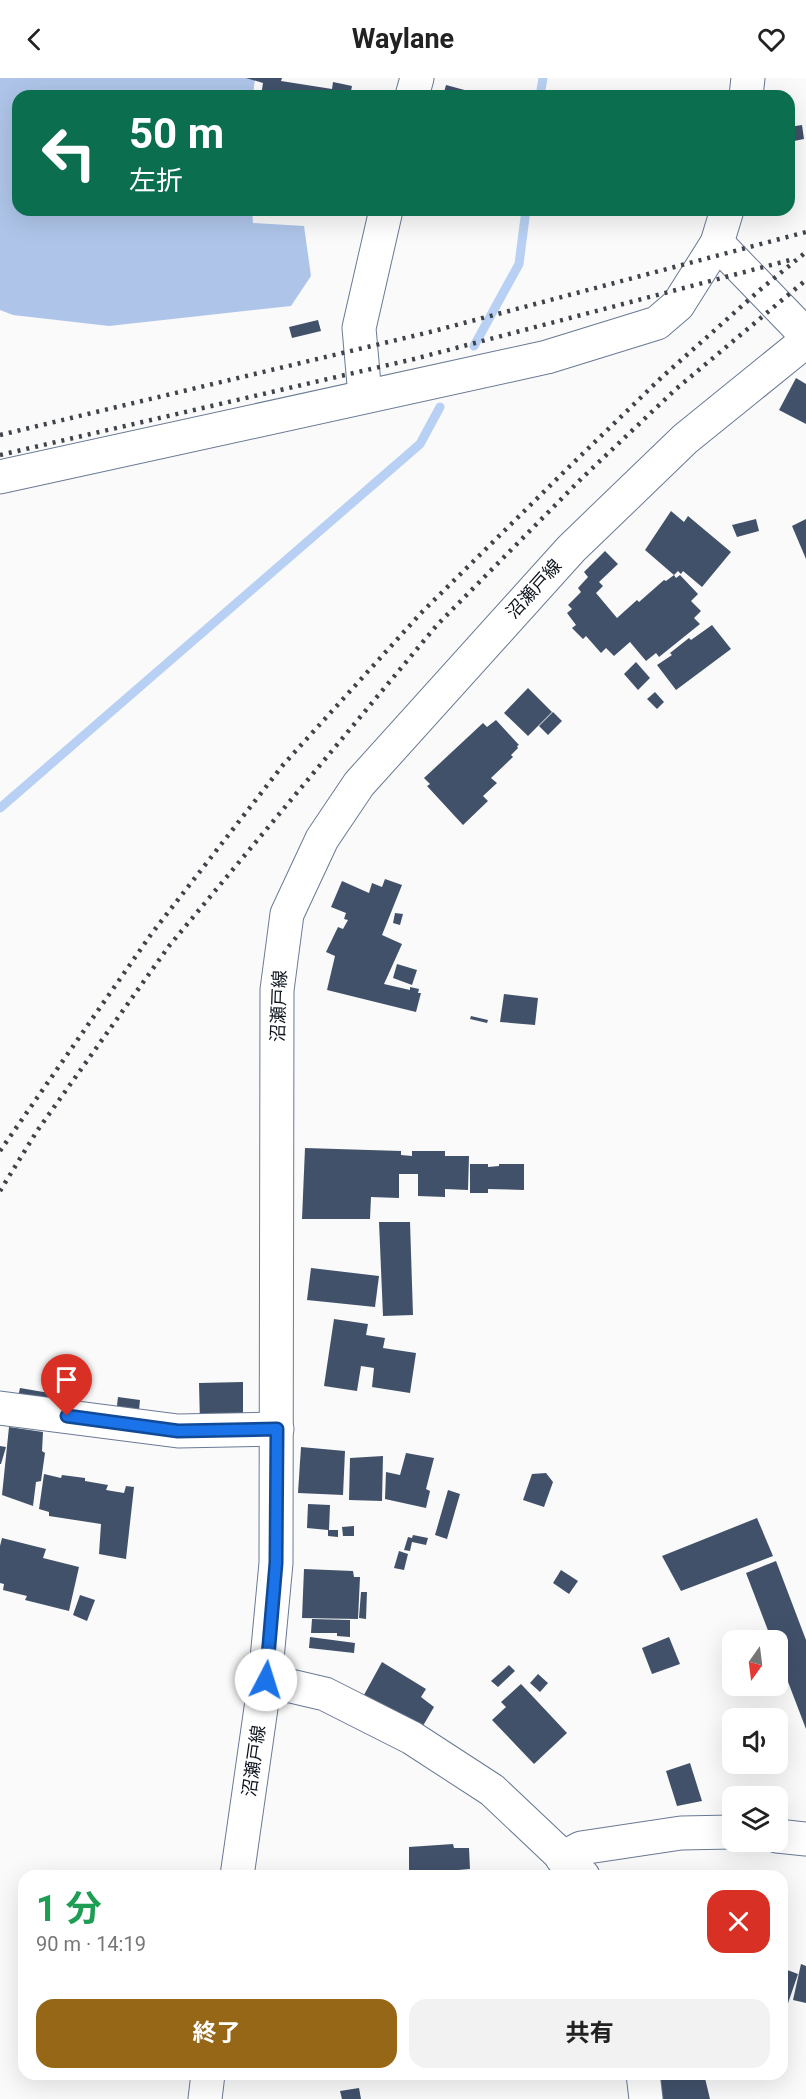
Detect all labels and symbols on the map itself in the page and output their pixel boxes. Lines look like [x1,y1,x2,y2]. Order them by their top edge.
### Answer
street label: 沼瀬戸線 [502,555,566,622]
street label: 沼瀬戸線 [267,970,290,1042]
pin [41,1354,92,1416]
north arrow [722,1630,788,1696]
position arrow [234,1648,298,1712]
street label: 沼瀬戸線 [238,1724,269,1798]

